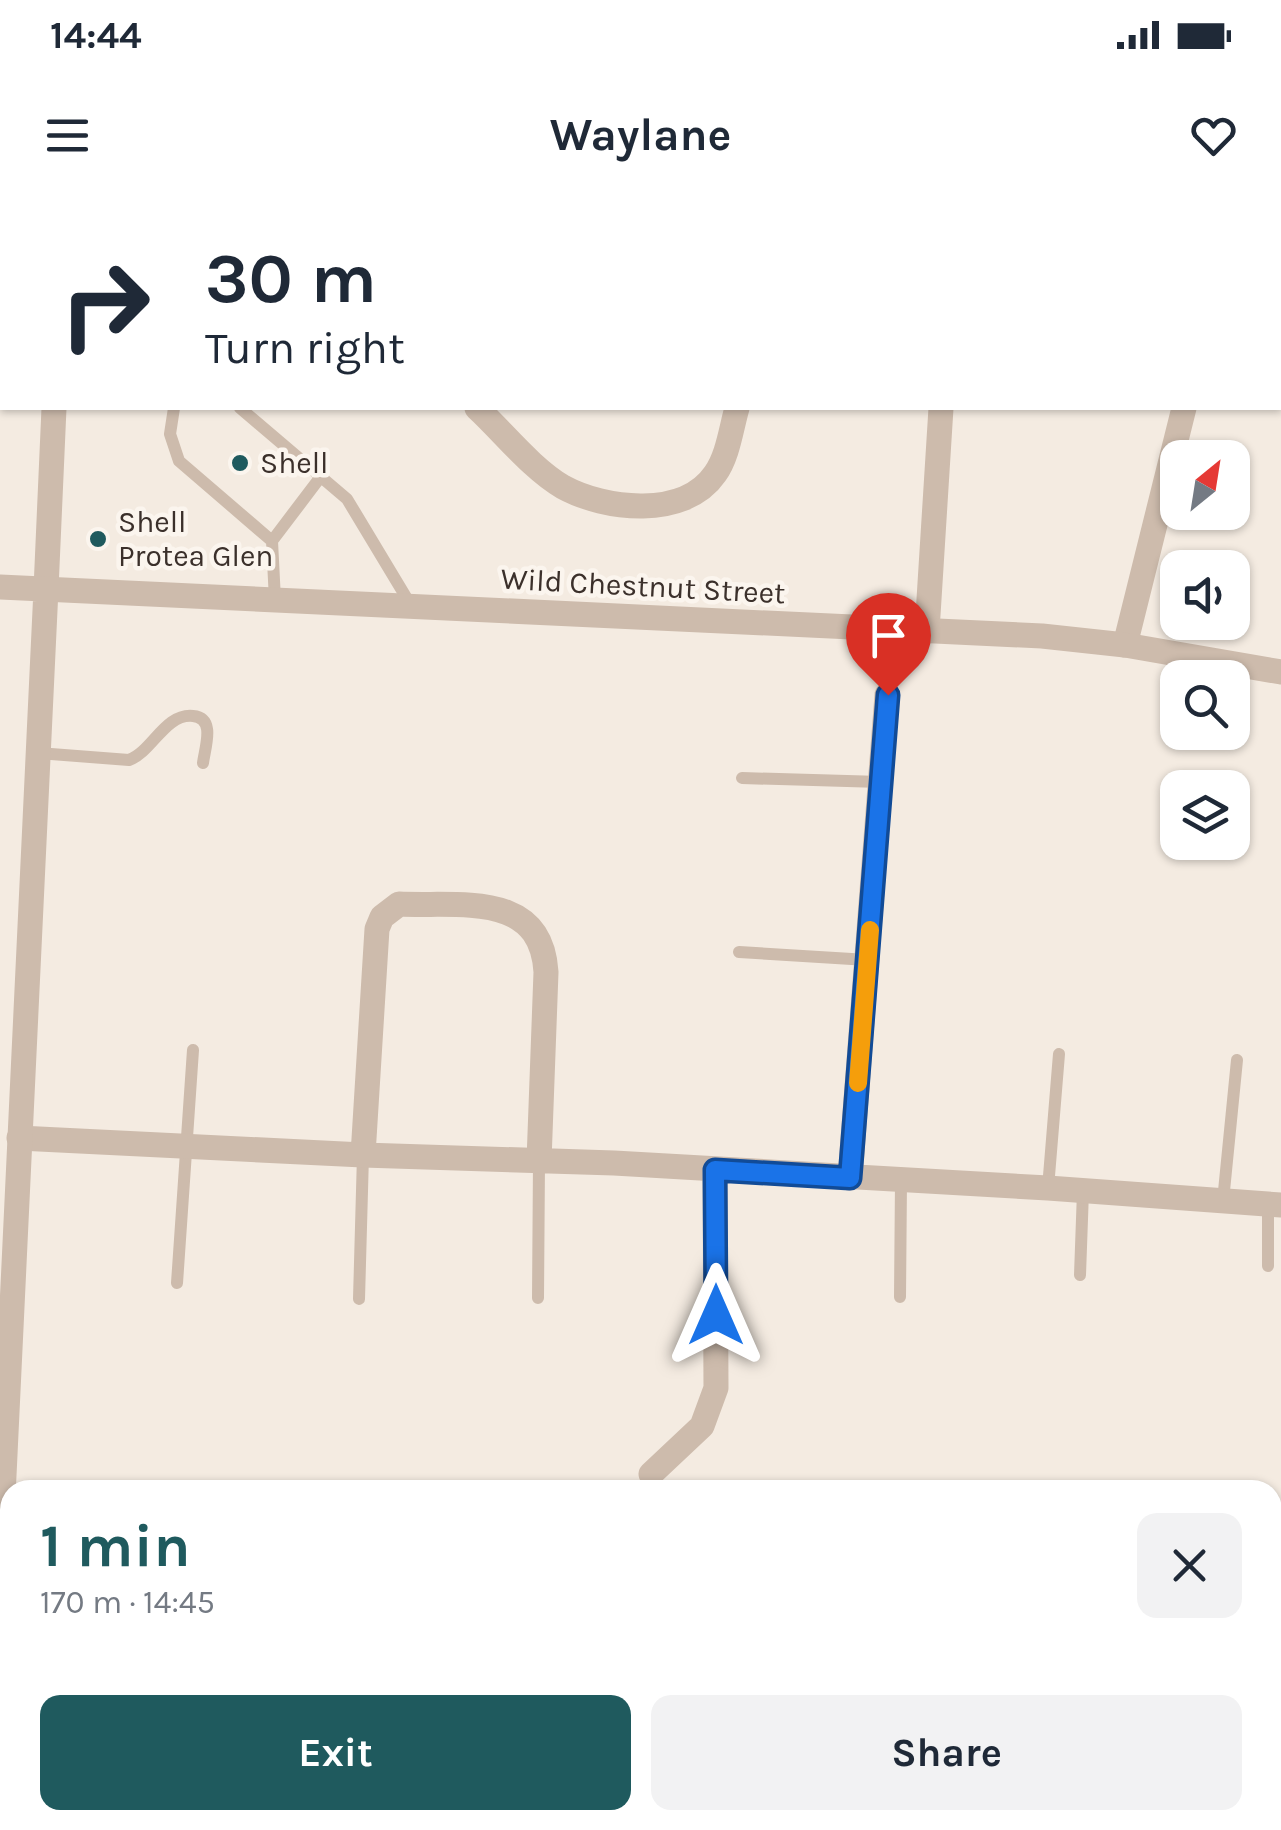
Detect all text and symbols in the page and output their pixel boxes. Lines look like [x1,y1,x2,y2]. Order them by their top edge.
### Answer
text: 14:44 [50,13,142,58]
icon: menu [40,108,95,163]
icon: heart [1186,108,1241,163]
text: Waylane [550,109,731,161]
text: 30 m [205,238,377,320]
icon: right [40,240,170,370]
text: Turn right [205,322,405,374]
north arrow [1160,440,1250,530]
map controls [1160,440,1250,860]
place label: Shell [260,445,328,481]
marker: Shell [229,452,251,474]
place label: Shell Protea Glen [118,504,273,574]
marker: Shell Protea Glen [87,528,109,550]
button: sound [1160,550,1250,640]
street label: Wild Chestnut Street [500,561,786,611]
pin [846,593,931,696]
icon: arrive [861,608,916,663]
button: search [1160,660,1250,750]
button: layers [1160,770,1250,860]
position arrow [664,1263,768,1367]
text: 1 min [40,1511,191,1581]
button: close [1137,1513,1242,1618]
text: 170 m · 14:45 [40,1584,215,1621]
button: Exit [40,1695,631,1810]
button: Share [651,1695,1242,1810]

